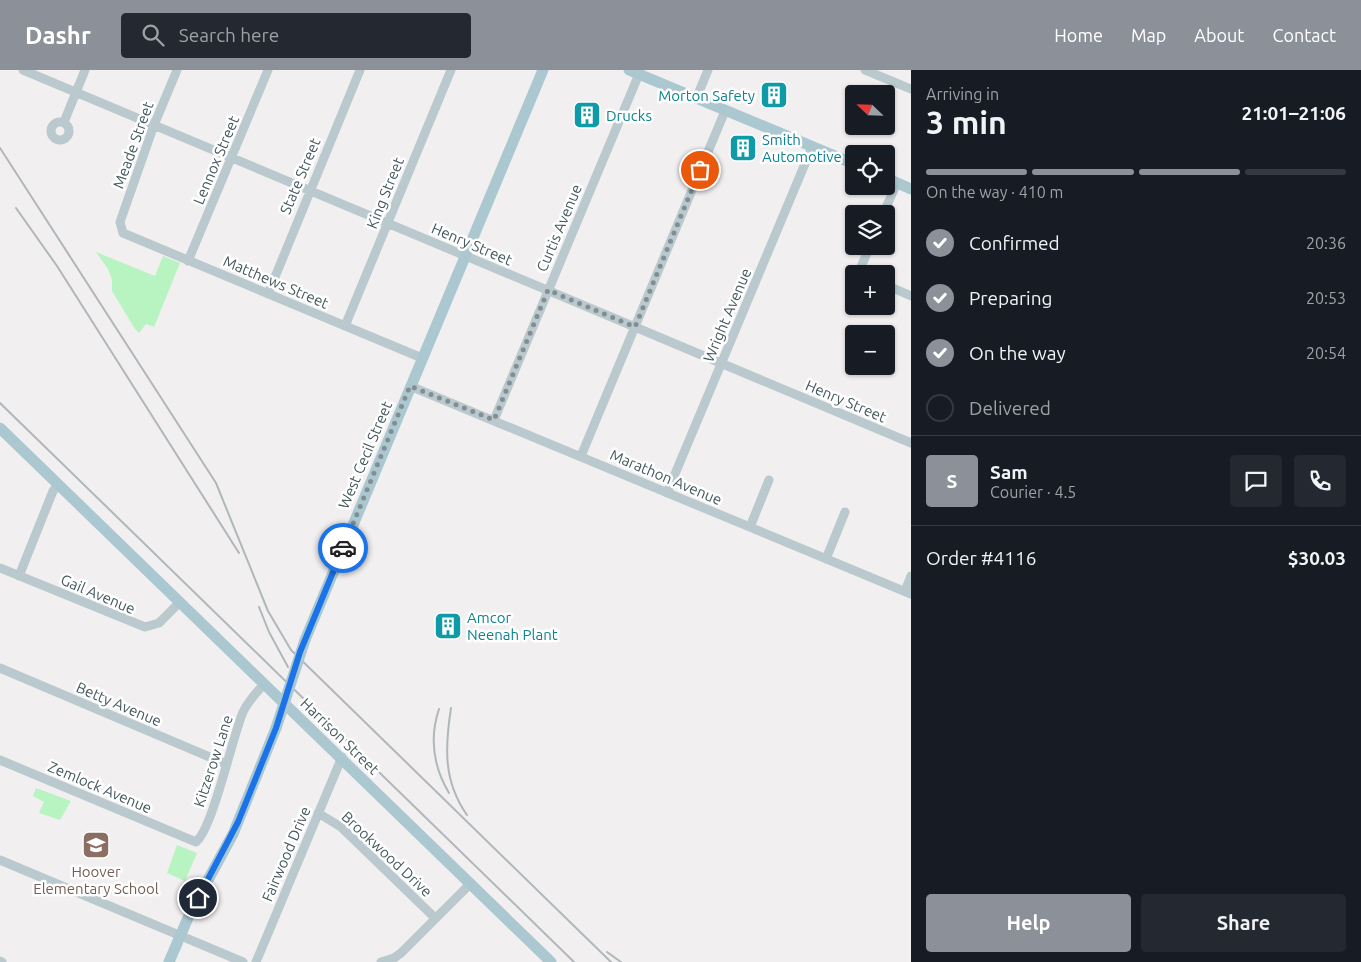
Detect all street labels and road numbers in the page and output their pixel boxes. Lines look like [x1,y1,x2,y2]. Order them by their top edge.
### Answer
street label: Meade Street [109,99,157,191]
street label: Lennox Street [190,113,242,207]
street label: State Street [276,135,324,217]
street label: King Street [363,155,407,231]
street label: Curtis Avenue [533,182,585,274]
street label: Henry Street [429,219,515,269]
street label: Matthews Street [221,252,331,312]
street label: Wright Avenue [700,266,754,364]
street label: Henry Street [803,376,889,426]
street label: West Cecil Street [335,399,395,511]
street label: Marathon Avenue [607,446,725,508]
street label: Gail Avenue [58,571,138,617]
street label: Betty Avenue [74,678,164,730]
street label: Harrison Street [297,694,383,778]
street label: Kitzerow Lane [190,713,236,809]
street label: Zemlock Avenue [46,758,154,816]
street label: Fairwood Drive [258,804,314,904]
street label: Brookwood Drive [338,808,436,900]

